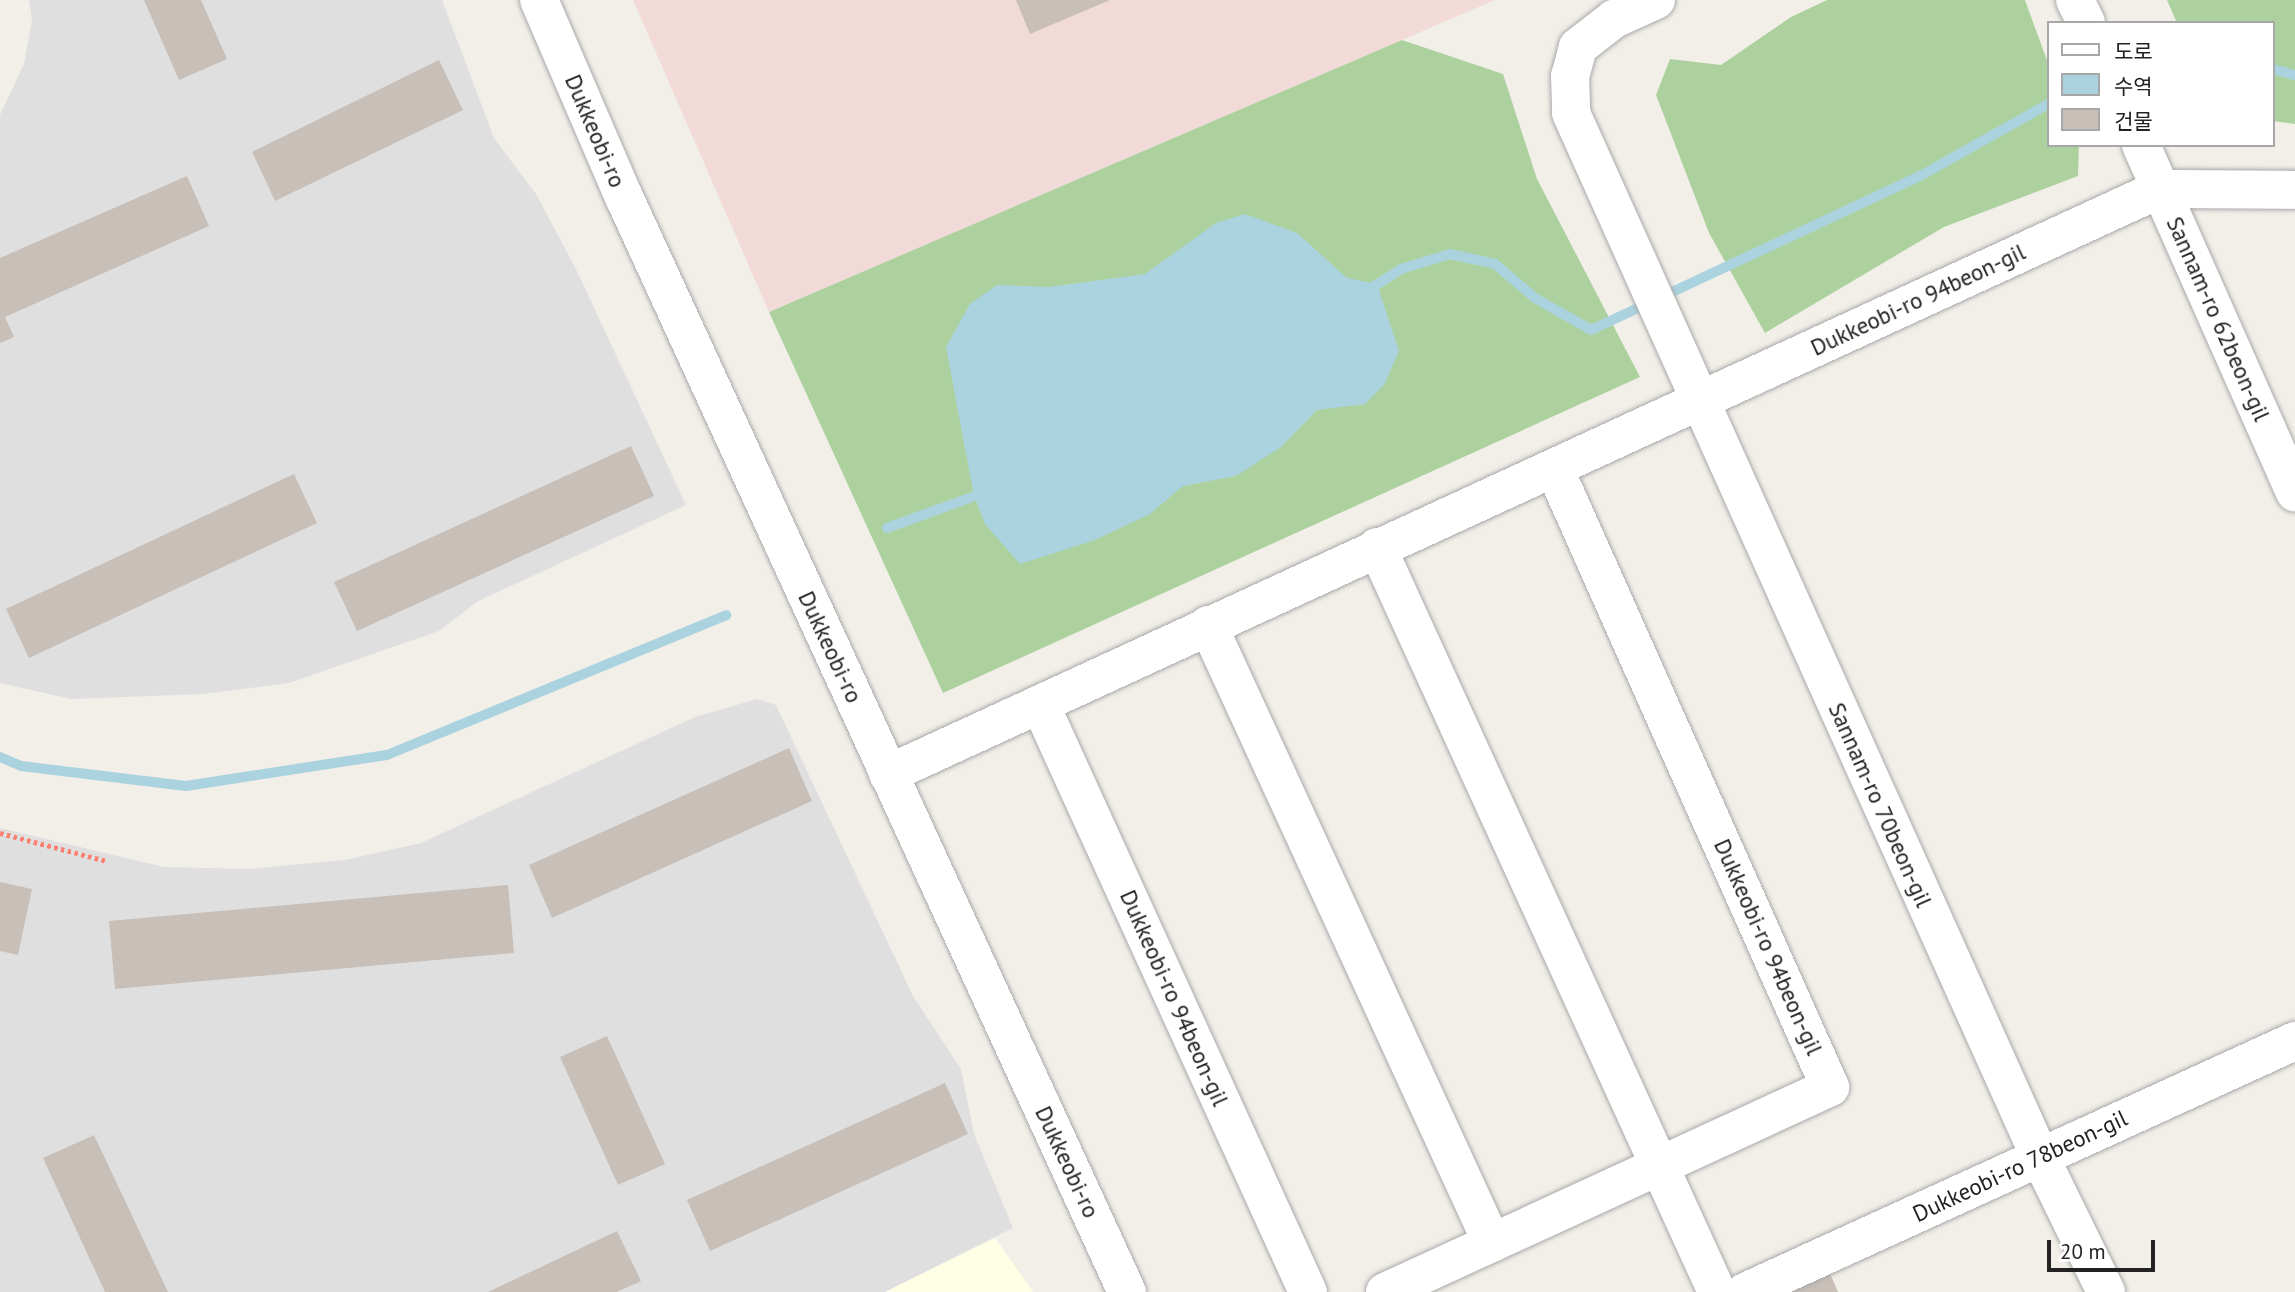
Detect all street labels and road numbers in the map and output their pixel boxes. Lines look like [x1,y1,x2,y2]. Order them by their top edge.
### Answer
street label: Dukkeobi-ro [559,70,631,192]
street label: Sannam-ro 62beon-gil [2160,213,2276,425]
street label: Dukkeobi-ro 94beon-gil [1806,238,2030,362]
street label: Dukkeobi-ro [792,587,868,707]
street label: Sannam-ro 70beon-gil [1822,699,1938,911]
street label: Dukkeobi-ro 94beon-gil [1708,835,1828,1059]
street label: Dukkeobi-ro 94beon-gil [1114,886,1234,1110]
street label: Dukkeobi-ro [1029,1102,1105,1222]
street label: Dukkeobi-ro 78beon-gil [1908,1104,2132,1228]

